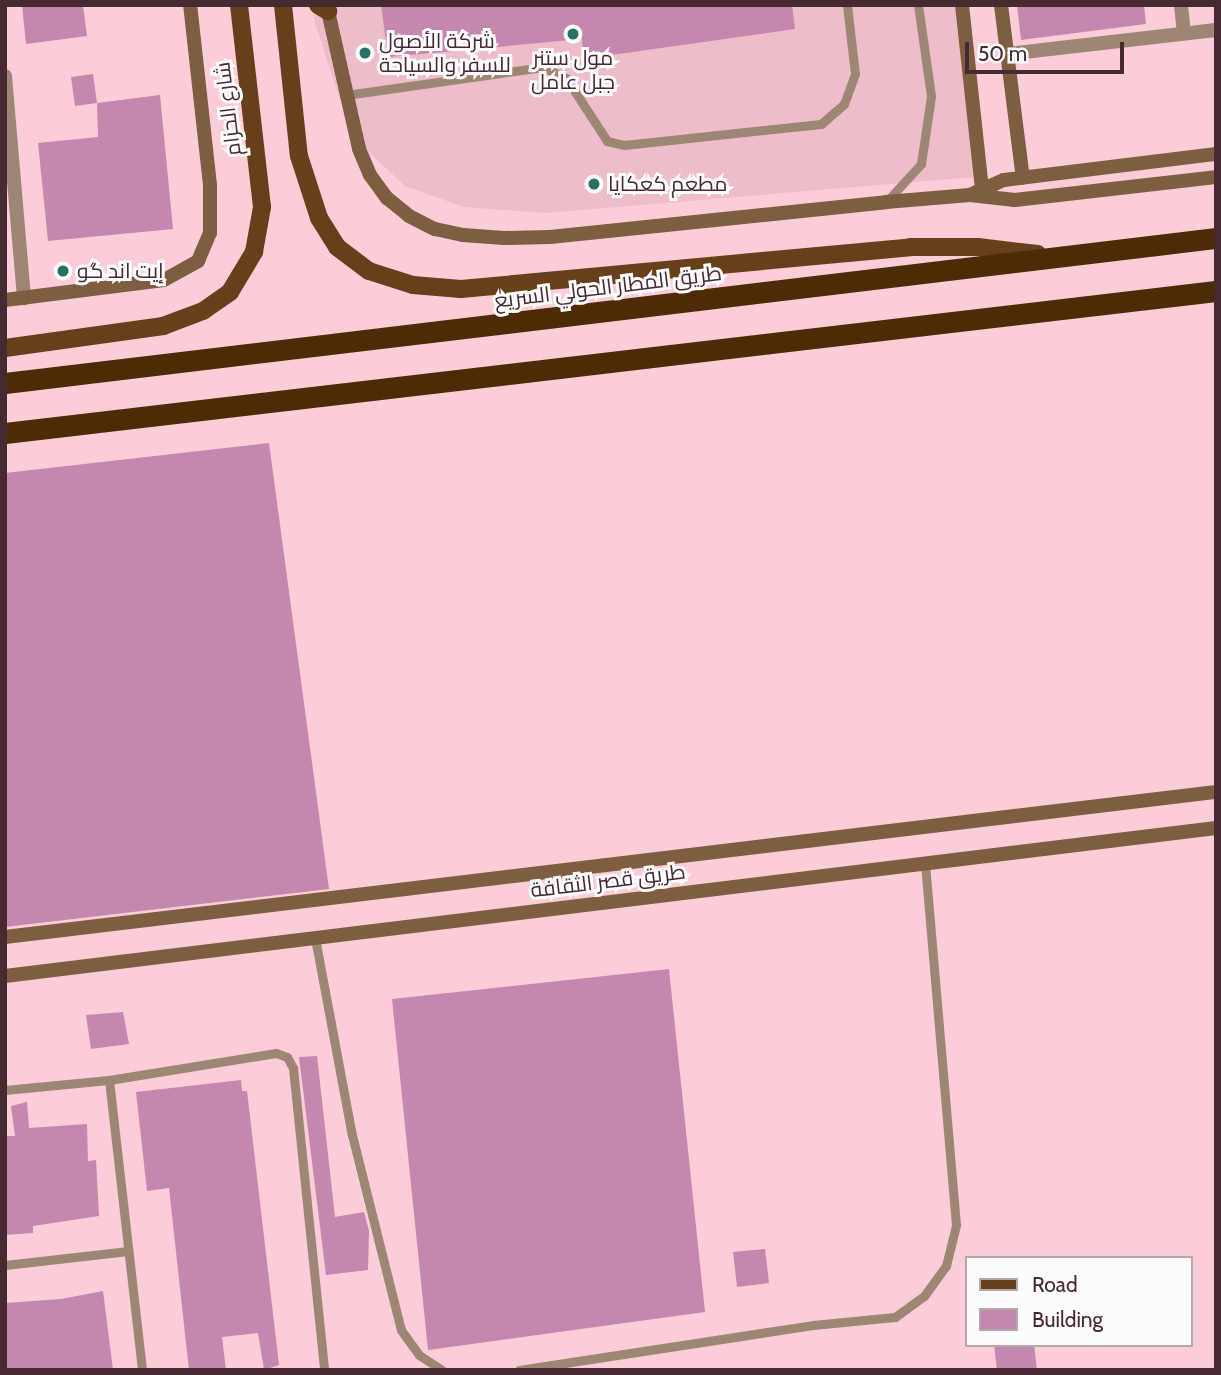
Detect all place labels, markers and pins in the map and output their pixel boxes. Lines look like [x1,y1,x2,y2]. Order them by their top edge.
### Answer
marker: مول ستنر جبل عامل [565,26,581,42]
place label: شركة الأصول للسفر والسياحة [379,28,511,78]
marker: شركة الأصول للسفر والسياحة [357,45,373,61]
place label: مول ستنر جبل عامل [531,45,615,95]
place label: مطعم كعكايا [608,171,727,197]
marker: مطعم كعكايا [586,176,602,192]
place label: إيت اند گو [77,258,164,284]
marker: إيت اند گو [55,263,71,279]

